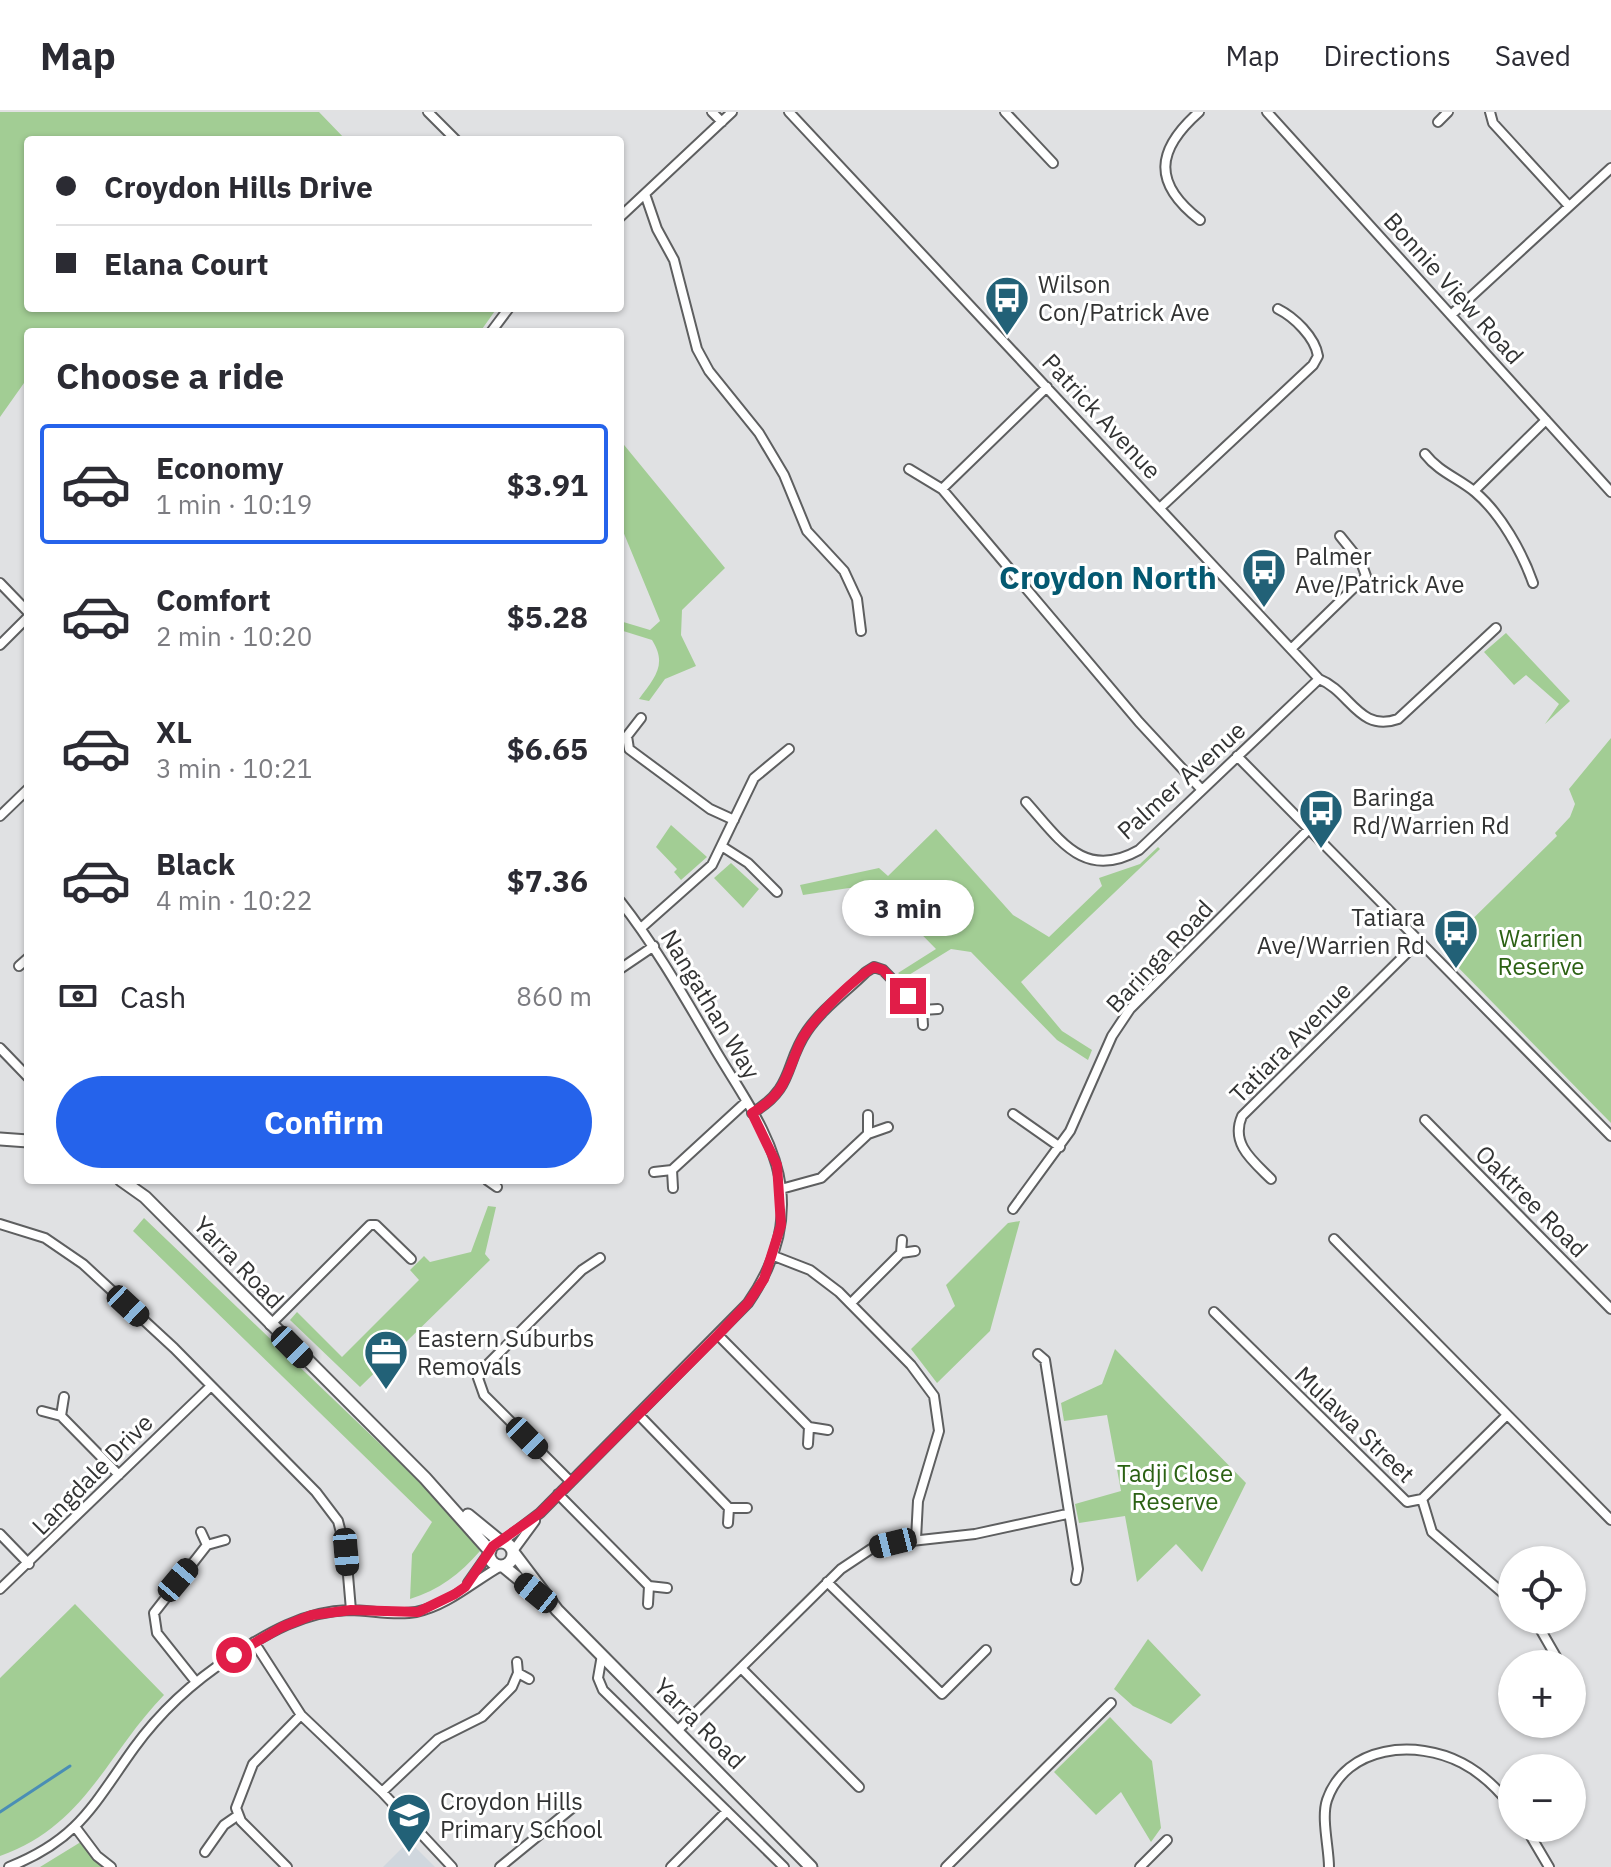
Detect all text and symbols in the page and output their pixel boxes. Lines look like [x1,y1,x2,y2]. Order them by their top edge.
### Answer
text: Map [40,31,116,80]
text: Map [1225,37,1279,74]
text: Directions [1323,37,1451,74]
text: Saved [1495,37,1571,74]
text: Croydon Hills Drive [104,167,373,206]
street label: Bonnie View Road [1377,205,1531,371]
text: Elana Court [104,244,268,283]
place label: Wilson Con/Patrick Ave [1038,268,1210,328]
bus stop icon: Wilson Con/Patrick Ave [983,274,1031,337]
street label: Patrick Avenue [1035,346,1169,486]
text: Choose a ride [56,352,284,399]
icon: car [60,448,132,520]
text: Economy [156,448,284,487]
text: $3.91 [507,465,588,504]
text: 1 min · 10:19 [156,487,312,521]
place label: Palmer Ave/Patrick Ave [1295,540,1464,600]
bus stop icon: Palmer Ave/Patrick Ave [1240,546,1288,609]
district label: Croydon North [999,556,1217,598]
icon: car [60,580,132,652]
text: Comfort [156,580,271,619]
text: $5.28 [507,597,588,636]
text: 2 min · 10:20 [156,619,312,653]
icon: car [60,712,132,784]
text: XL [156,712,192,751]
street label: Palmer Avenue [1110,714,1252,846]
text: $6.65 [507,729,588,768]
text: 3 min · 10:21 [156,751,312,785]
place label: Baringa Rd/Warrien Rd [1352,781,1510,841]
bus stop icon: Baringa Rd/Warrien Rd [1297,787,1345,850]
icon: car [60,844,132,916]
text: Black [156,844,235,883]
text: $7.36 [507,861,588,900]
callout: 3 min [842,880,974,936]
text: 4 min · 10:22 [156,883,312,917]
text: 3 min [874,891,942,925]
street label: Baringa Road [1098,893,1220,1019]
place label: Tatiara Ave/Warrien Rd [1257,901,1425,961]
bus stop icon: Tatiara Ave/Warrien Rd [1432,907,1480,970]
park label: Warrien Reserve [1498,922,1584,982]
street label: Nangathan Way [654,923,768,1085]
icon: cash [56,974,100,1018]
street label: Tatiara Avenue [1222,974,1358,1110]
text: Cash [120,977,186,1016]
route end [890,978,926,1014]
text: 860 m [516,979,592,1013]
button: Confirm [56,1076,592,1168]
street label: Oaktree Road [1469,1138,1595,1264]
street label: Yarra Road [187,1209,291,1315]
car [102,1281,154,1331]
car [267,1322,317,1372]
place label: Eastern Suburbs Removals [417,1322,594,1382]
office icon: Eastern Suburbs Removals [362,1328,410,1391]
street label: Mulawa Street [1288,1359,1422,1489]
street label: Langdale Drive [25,1407,159,1541]
car [502,1413,552,1463]
park label: Tadji Close Reserve [1117,1457,1233,1517]
car [867,1526,919,1560]
car [332,1527,360,1577]
map controls [1498,1546,1586,1842]
button: locate [1498,1546,1586,1634]
car [153,1554,203,1606]
car [510,1569,562,1617]
route start [216,1637,252,1673]
button: + [1498,1650,1586,1738]
street label: Yarra Road [647,1670,753,1776]
button: − [1498,1754,1586,1842]
place label: Croydon Hills Primary School [440,1785,603,1845]
school or university icon: Croydon Hills Primary School [385,1791,433,1854]

